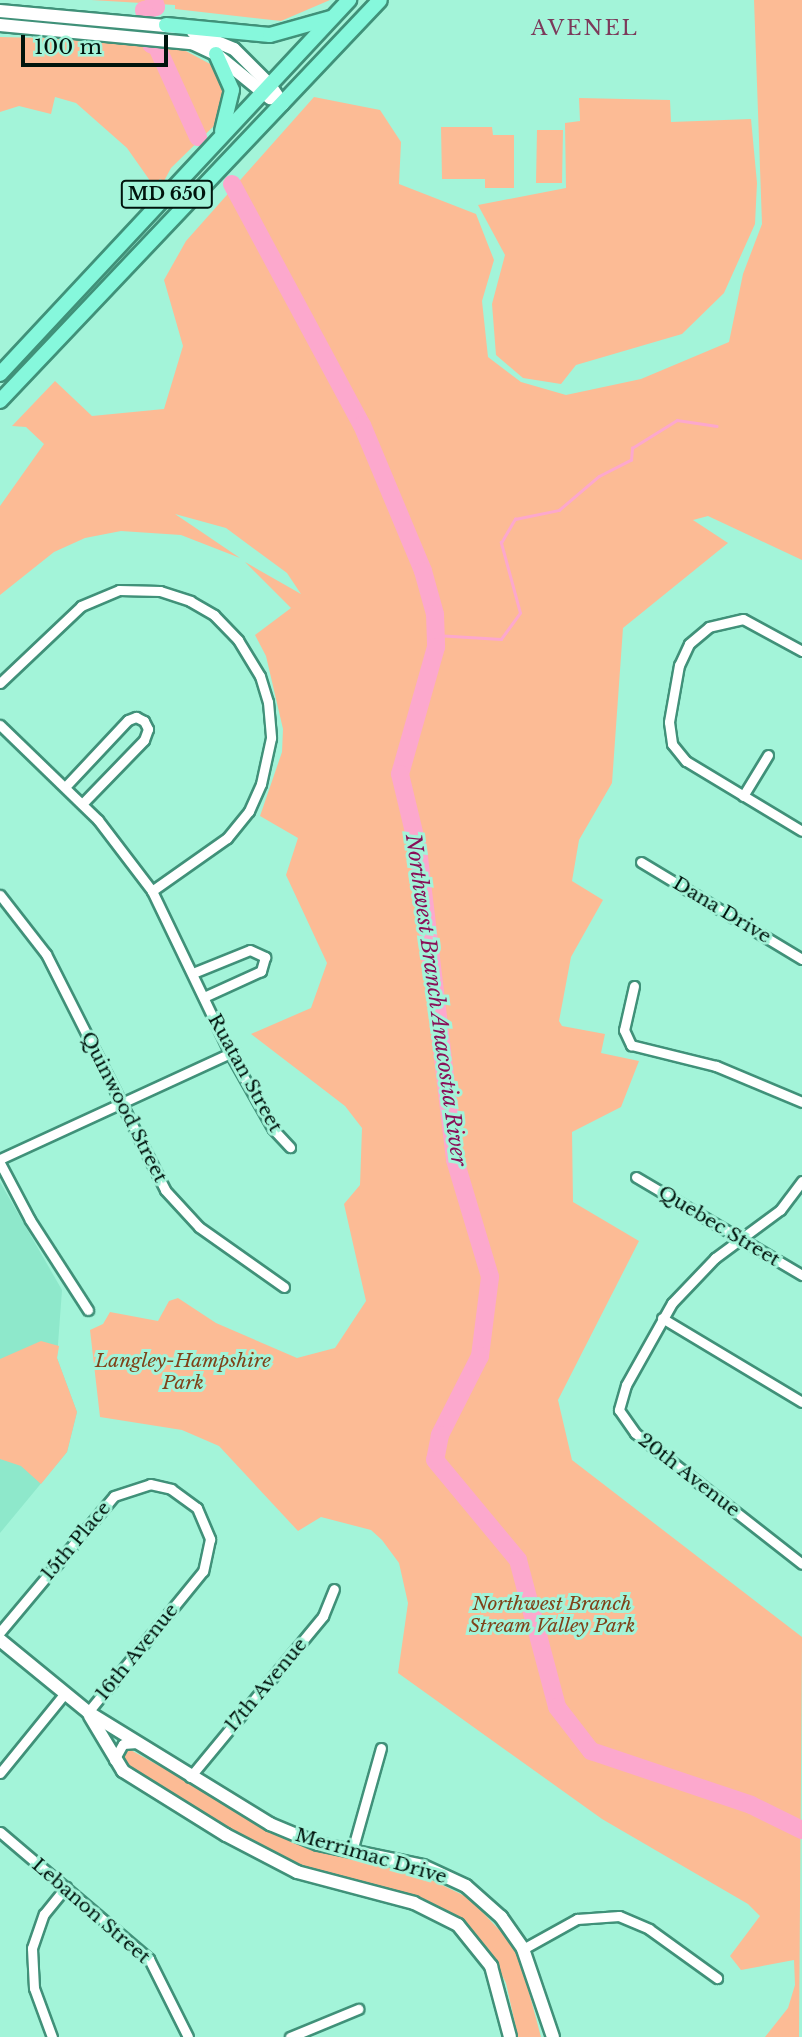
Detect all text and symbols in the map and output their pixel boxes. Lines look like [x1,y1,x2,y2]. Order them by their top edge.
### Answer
district label: AVENEL [532,15,638,41]
scale bar [24,21,172,65]
text: 100 m [34,34,102,60]
road number: MD 650 [120,180,214,209]
water label: Northwest Branch Anacostia River [400,831,472,1169]
street label: Dana Drive [669,872,775,948]
street label: Ruatan Street [203,1010,287,1136]
street label: Quinwood Street [76,1028,172,1186]
street label: Quebec Street [654,1181,784,1271]
park label: Langley-Hampshire Park [95,1350,271,1394]
street label: 20th Avenue [633,1428,745,1522]
street label: 15th Place [36,1497,116,1585]
park label: Northwest Branch Stream Valley Park [468,1593,636,1637]
street label: 16th Avenue [91,1599,183,1705]
street label: 17th Avenue [220,1633,312,1737]
street label: Merrimac Drive [293,1823,449,1889]
street label: Lebanon Street [27,1854,155,1968]

